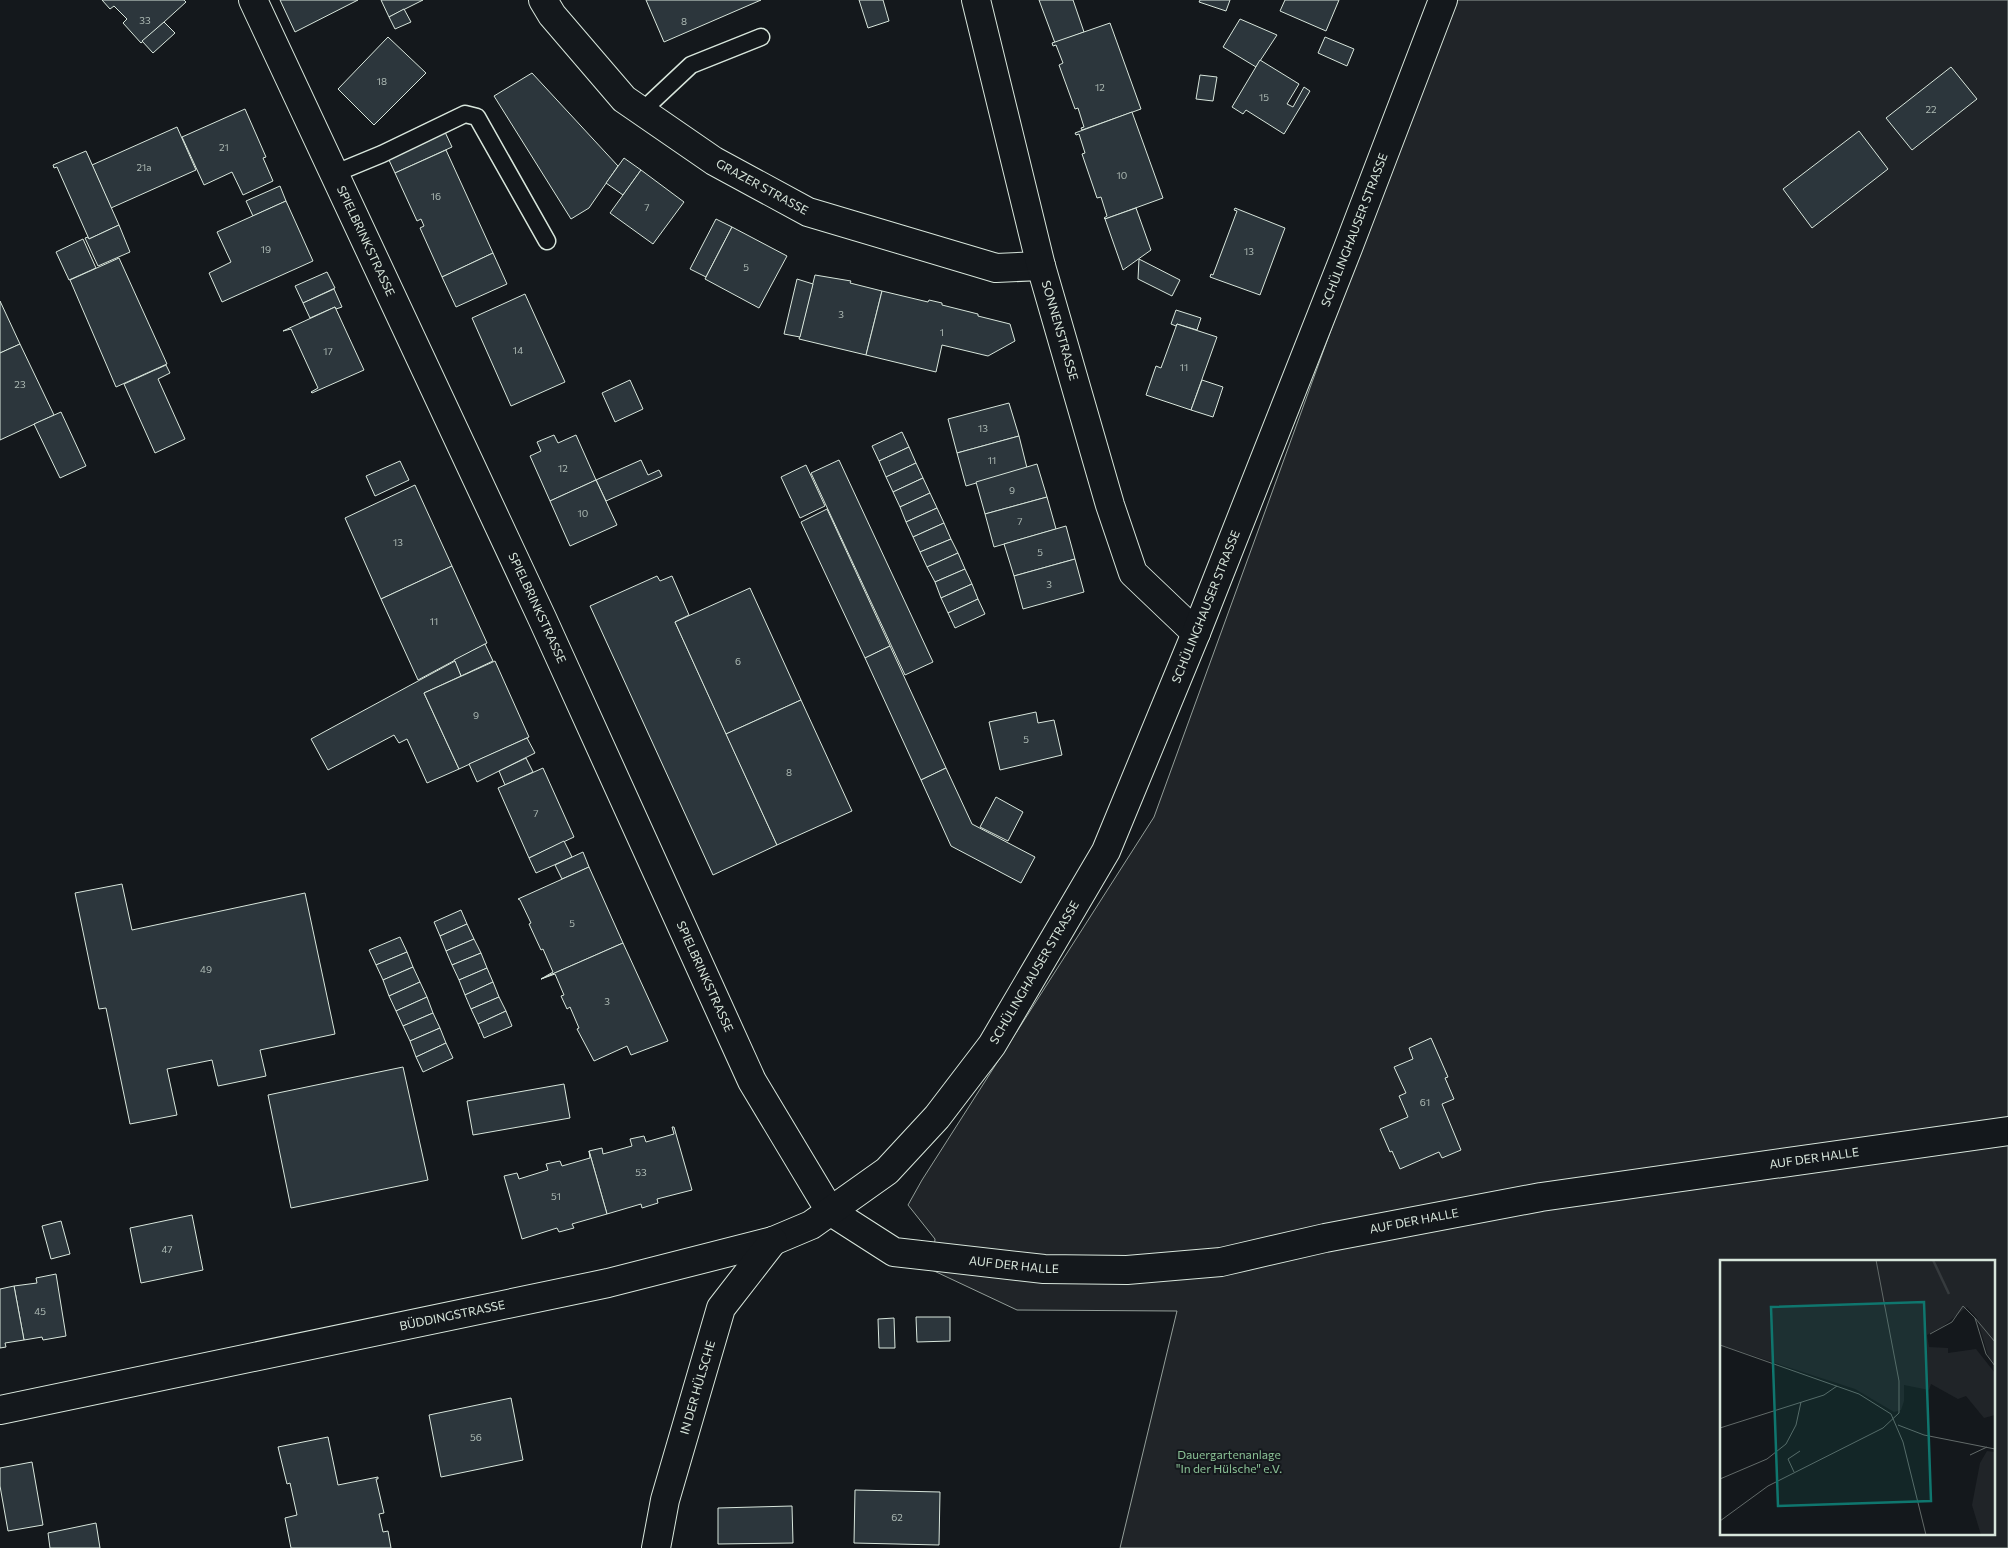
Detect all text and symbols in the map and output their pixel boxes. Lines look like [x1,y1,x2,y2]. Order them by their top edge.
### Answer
house number: 33 [139,14,151,26]
house number: 8 [681,15,687,27]
house number: 18 [377,75,387,87]
house number: 12 [1095,81,1105,93]
house number: 15 [1259,91,1269,103]
house number: 22 [1925,103,1937,115]
house number: 21 [219,141,229,153]
street label: SCHÜLINGHAUSER STRASSE [1318,151,1390,308]
street label: GRAZER STRASSE [714,155,811,217]
house number: 21a [136,161,152,173]
house number: 10 [1117,169,1127,181]
street label: SPIELBRINKSTRASSE [335,183,398,298]
house number: 16 [431,190,441,202]
house number: 7 [644,201,650,213]
house number: 19 [261,243,271,255]
house number: 13 [1244,245,1254,257]
house number: 5 [743,261,749,273]
street label: SONNENSTRASSE [1040,279,1082,382]
house number: 3 [838,308,844,320]
house number: 1 [940,326,944,338]
house number: 14 [513,344,523,356]
house number: 17 [323,345,333,357]
house number: 11 [1180,361,1188,373]
house number: 23 [14,378,26,390]
house number: 13 [978,422,988,434]
house number: 11 [988,454,996,466]
house number: 12 [558,462,568,474]
house number: 9 [1009,484,1015,496]
house number: 10 [578,507,588,519]
house number: 7 [1017,515,1023,527]
street label: SCHÜLINGHAUSER STRASSE [1168,528,1242,685]
house number: 13 [393,536,403,548]
house number: 5 [1037,546,1043,558]
street label: SPIELBRINKSTRASSE [506,550,570,665]
house number: 3 [1046,578,1052,590]
house number: 11 [430,615,438,627]
house number: 6 [735,655,741,667]
house number: 9 [473,709,479,721]
house number: 5 [1023,733,1029,745]
house number: 8 [786,766,792,778]
house number: 7 [533,807,539,819]
street label: SCHÜLINGHAUSER STRASSE [986,898,1081,1046]
house number: 5 [569,917,575,929]
street label: SPIELBRINKSTRASSE [674,918,737,1034]
house number: 49 [200,963,212,975]
house number: 3 [604,995,610,1007]
house number: 61 [1420,1096,1430,1108]
street label: AUF DER HALLE [1768,1144,1860,1171]
house number: 53 [635,1166,647,1178]
house number: 51 [551,1190,561,1202]
street label: AUF DER HALLE [1368,1205,1460,1235]
house number: 47 [161,1243,173,1255]
street label: AUF DER HALLE [968,1253,1059,1275]
inset map [1720,1260,1996,1536]
street label: BÜDDINGSTRASSE [398,1297,506,1332]
house number: 45 [34,1305,46,1317]
street label: IN DER HÜLSCHE [677,1339,717,1436]
house number: 56 [470,1431,482,1443]
park label: Dauergartenanlage "In der Hülsche" e.V. [1176,1447,1282,1475]
house number: 62 [891,1511,903,1523]

